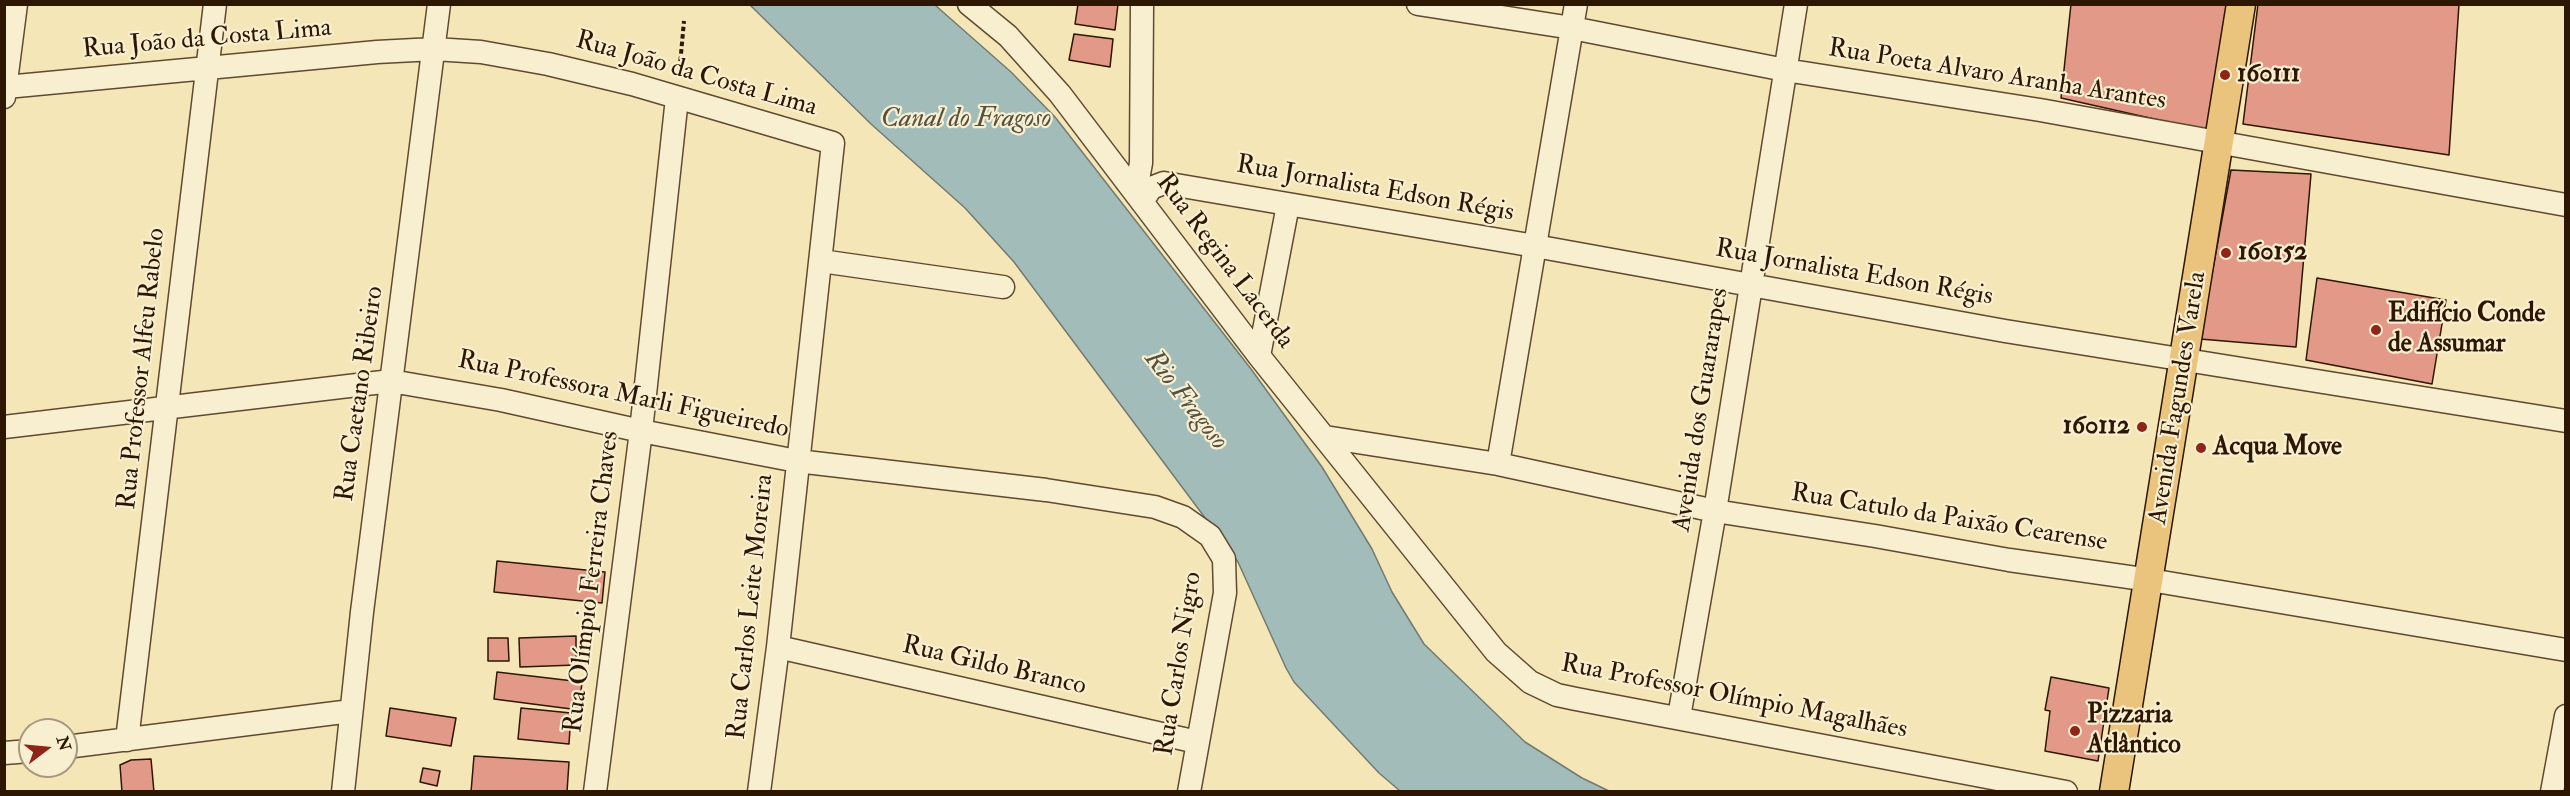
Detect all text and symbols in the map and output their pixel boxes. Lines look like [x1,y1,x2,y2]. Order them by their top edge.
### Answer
street label: Rua João da Costa Lima [81,14,333,66]
street label: Rua João da Costa Lima [572,26,820,124]
street label: Rua Poeta Alvaro Aranha Arantes [1826,34,2168,118]
place label: 160111 [2237,59,2300,91]
marker: 160111 [2218,68,2232,82]
water label: Canal do Fragoso [881,104,1051,136]
street label: Rua Jornalista Edson Régis [1234,150,1516,230]
street label: Rua Regina Lacerda [1148,169,1300,355]
street label: Rua Professor Alfeu Rabelo [113,227,173,511]
street label: Rua Jornalista Edson Régis [1713,234,1995,314]
place label: 160152 [2238,237,2307,269]
marker: 160152 [2219,246,2233,260]
street label: Avenida Fagundes Varela [2144,269,2214,527]
street label: Rua Caetano Ribeiro [330,284,392,504]
street label: Avenida dos Guararapes [1667,286,1737,534]
place label: Edifício Conde de Assumar [2388,299,2545,360]
marker: Edifício Conde de Assumar [2369,323,2383,337]
water label: Rio Fragoso [1136,345,1234,457]
street label: Rua Professora Marli Figueiredo [455,346,791,446]
place label: 160112 [2063,411,2130,443]
marker: 160112 [2135,420,2149,434]
street label: Rua Olímpio Ferreira Chaves [559,429,627,735]
place label: Acqua Move [2213,432,2342,464]
marker: Acqua Move [2194,441,2208,455]
street label: Rua Carlos Leite Moreira [723,473,781,741]
street label: Rua Catulo da Paixão Cearense [1789,479,2109,559]
street label: Rua Carlos Nigro [1150,570,1210,758]
street label: Rua Gildo Branco [899,631,1089,703]
street label: Rua Professor Olímpio Magalhães [1558,649,1910,747]
place label: Pizzaria Atlântico [2087,700,2181,762]
north arrow [18,718,78,778]
marker: Pizzaria Atlântico [2068,724,2082,738]
text: N [52,734,75,753]

